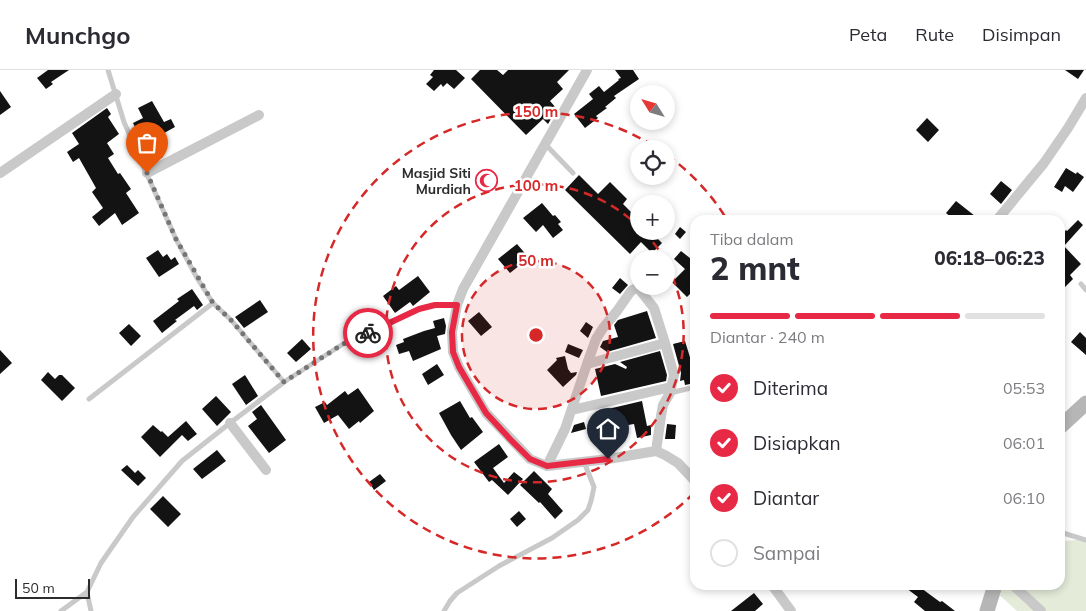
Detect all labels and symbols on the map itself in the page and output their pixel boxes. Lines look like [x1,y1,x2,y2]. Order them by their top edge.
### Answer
north arrow [630,85,675,130]
text: 150 m [514,102,558,121]
pin [126,122,168,173]
place label: Masjid Siti Murdiah [402,164,471,198]
mosque icon: Masjid Siti Murdiah [475,169,499,193]
text: 100 m [514,176,558,195]
text: 50 m [518,251,554,270]
courier [343,308,393,358]
centre of rings [527,326,545,344]
pin [587,408,629,459]
scale bar [15,576,90,599]

